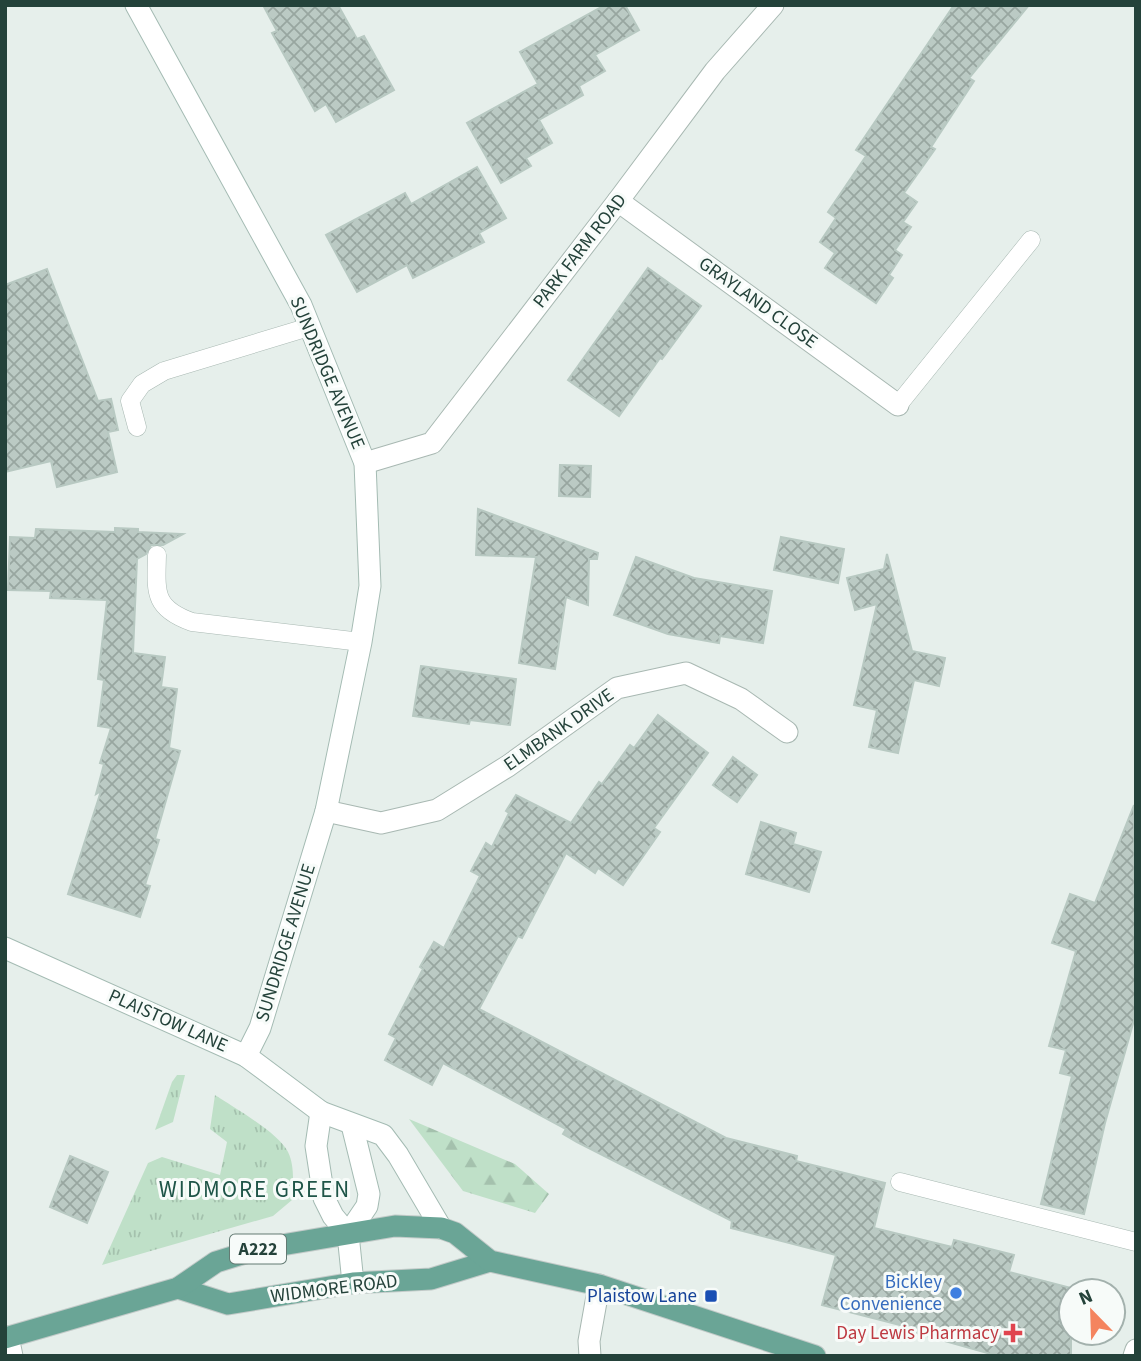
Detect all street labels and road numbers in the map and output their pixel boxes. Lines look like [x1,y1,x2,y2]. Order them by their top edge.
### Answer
street label: PARK FARM ROAD [527,188,633,314]
street label: GRAYLAND CLOSE [693,251,823,355]
street label: SUNDRIDGE AVENUE [283,292,371,454]
street label: ELMBANK DRIVE [498,682,620,778]
street label: SUNDRIDGE AVENUE [249,861,323,1025]
street label: PLAISTOW LANE [104,983,232,1059]
road number: A222 [230,1234,286,1264]
street label: WIDMORE ROAD [269,1268,399,1310]

